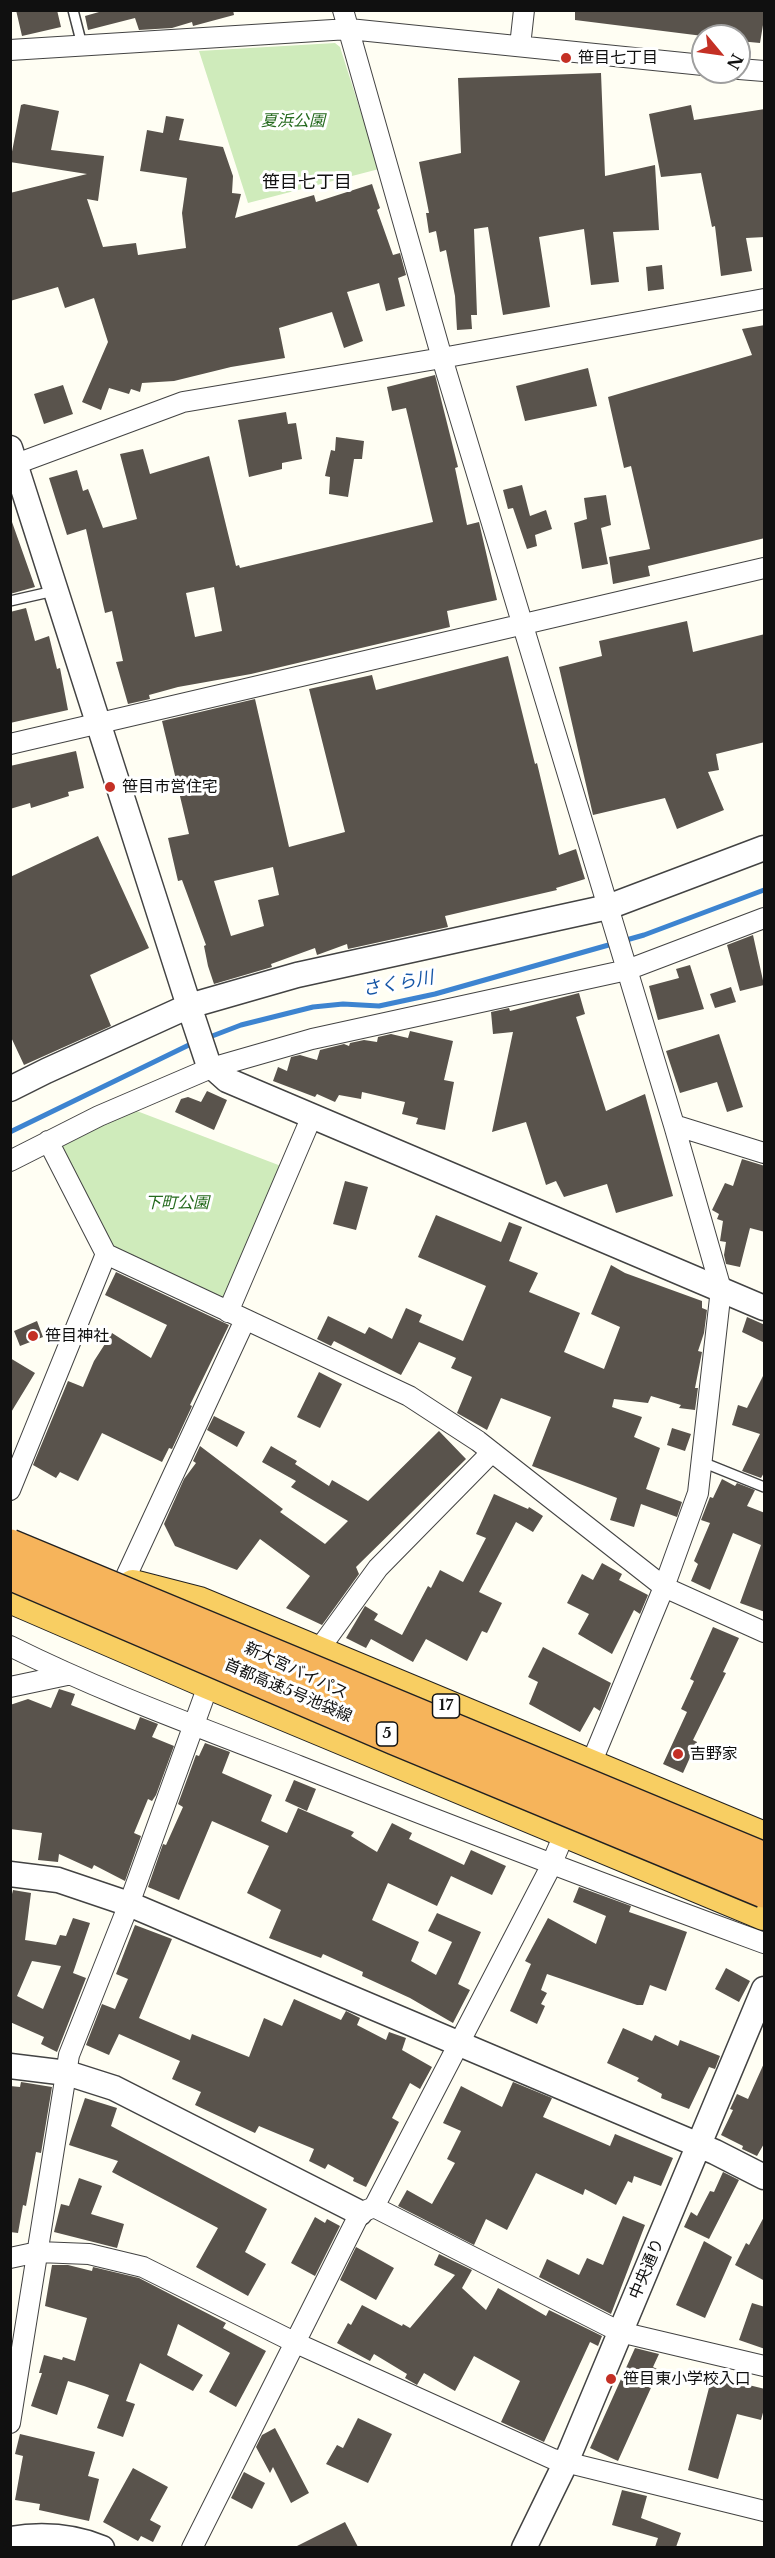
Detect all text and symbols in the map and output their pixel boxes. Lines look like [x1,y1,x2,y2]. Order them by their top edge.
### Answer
north arrow [691,24,751,84]
place label: 笹目七丁目 [578,48,658,68]
text: N [723,50,747,73]
marker: 笹目七丁目 [559,51,573,65]
park label: 夏浜公園 [261,111,325,131]
district label: 笹目七丁目 [262,172,352,194]
place label: 笹目市営住宅 [122,777,218,797]
marker: 笹目市営住宅 [103,780,117,794]
water label: さくら川 [361,967,435,1001]
park label: 下町公園 [145,1193,209,1213]
place label: 笹目神社 [45,1326,109,1346]
marker: 笹目神社 [26,1329,40,1343]
street label: 新大宮バイパス [241,1639,351,1703]
street label: 首都高速5号池袋線 [221,1655,355,1727]
road number: 17 [432,1694,460,1718]
road number: 5 [376,1722,398,1746]
place label: 吉野家 [690,1744,738,1764]
marker: 吉野家 [671,1747,685,1761]
street label: 中央通り [626,2236,668,2302]
place label: 笹目東小学校入口 [623,2369,751,2389]
marker: 笹目東小学校入口 [604,2372,618,2386]

